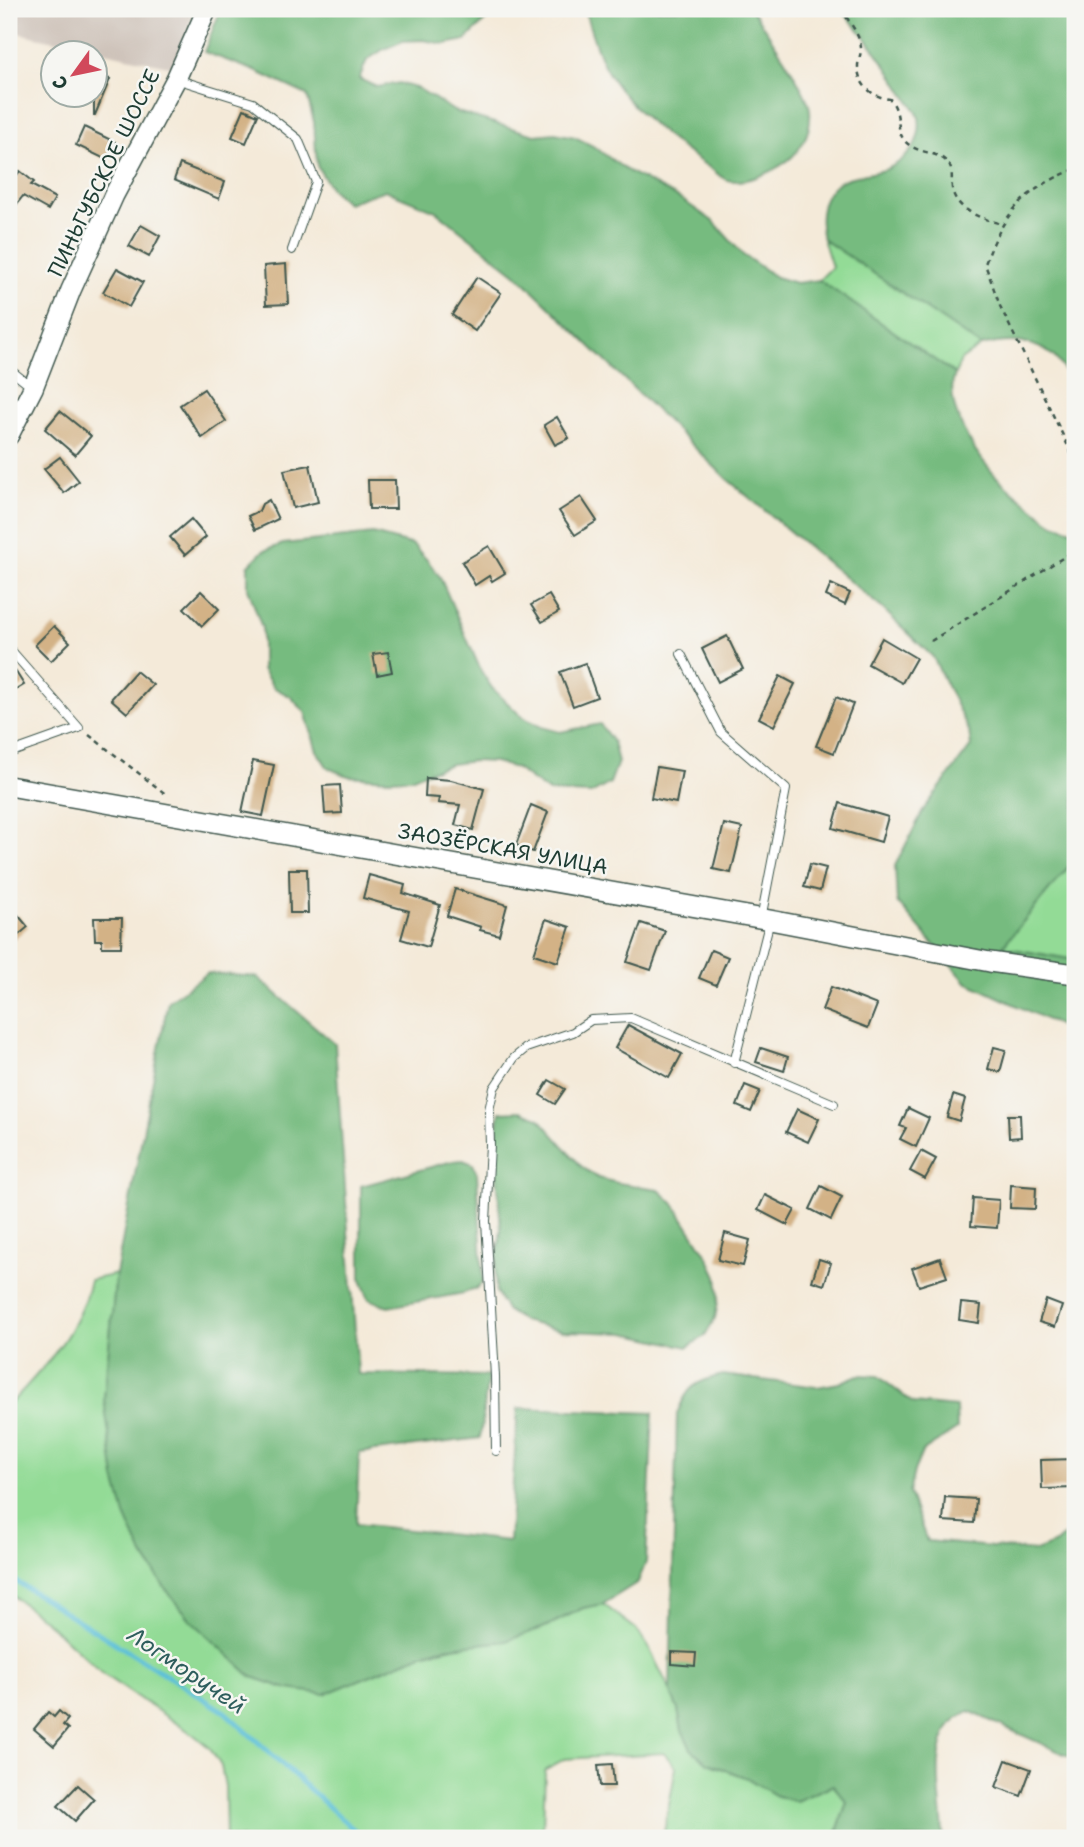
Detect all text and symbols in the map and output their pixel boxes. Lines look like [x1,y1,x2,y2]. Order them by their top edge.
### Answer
north arrow [38,38,108,108]
street label: ПИНЬГУБСКОЕ ШОССЕ [43,65,165,281]
street label: ЗАОЗЁРСКАЯ УЛИЦА [396,817,610,881]
water label: Логморучей [121,1619,252,1721]

